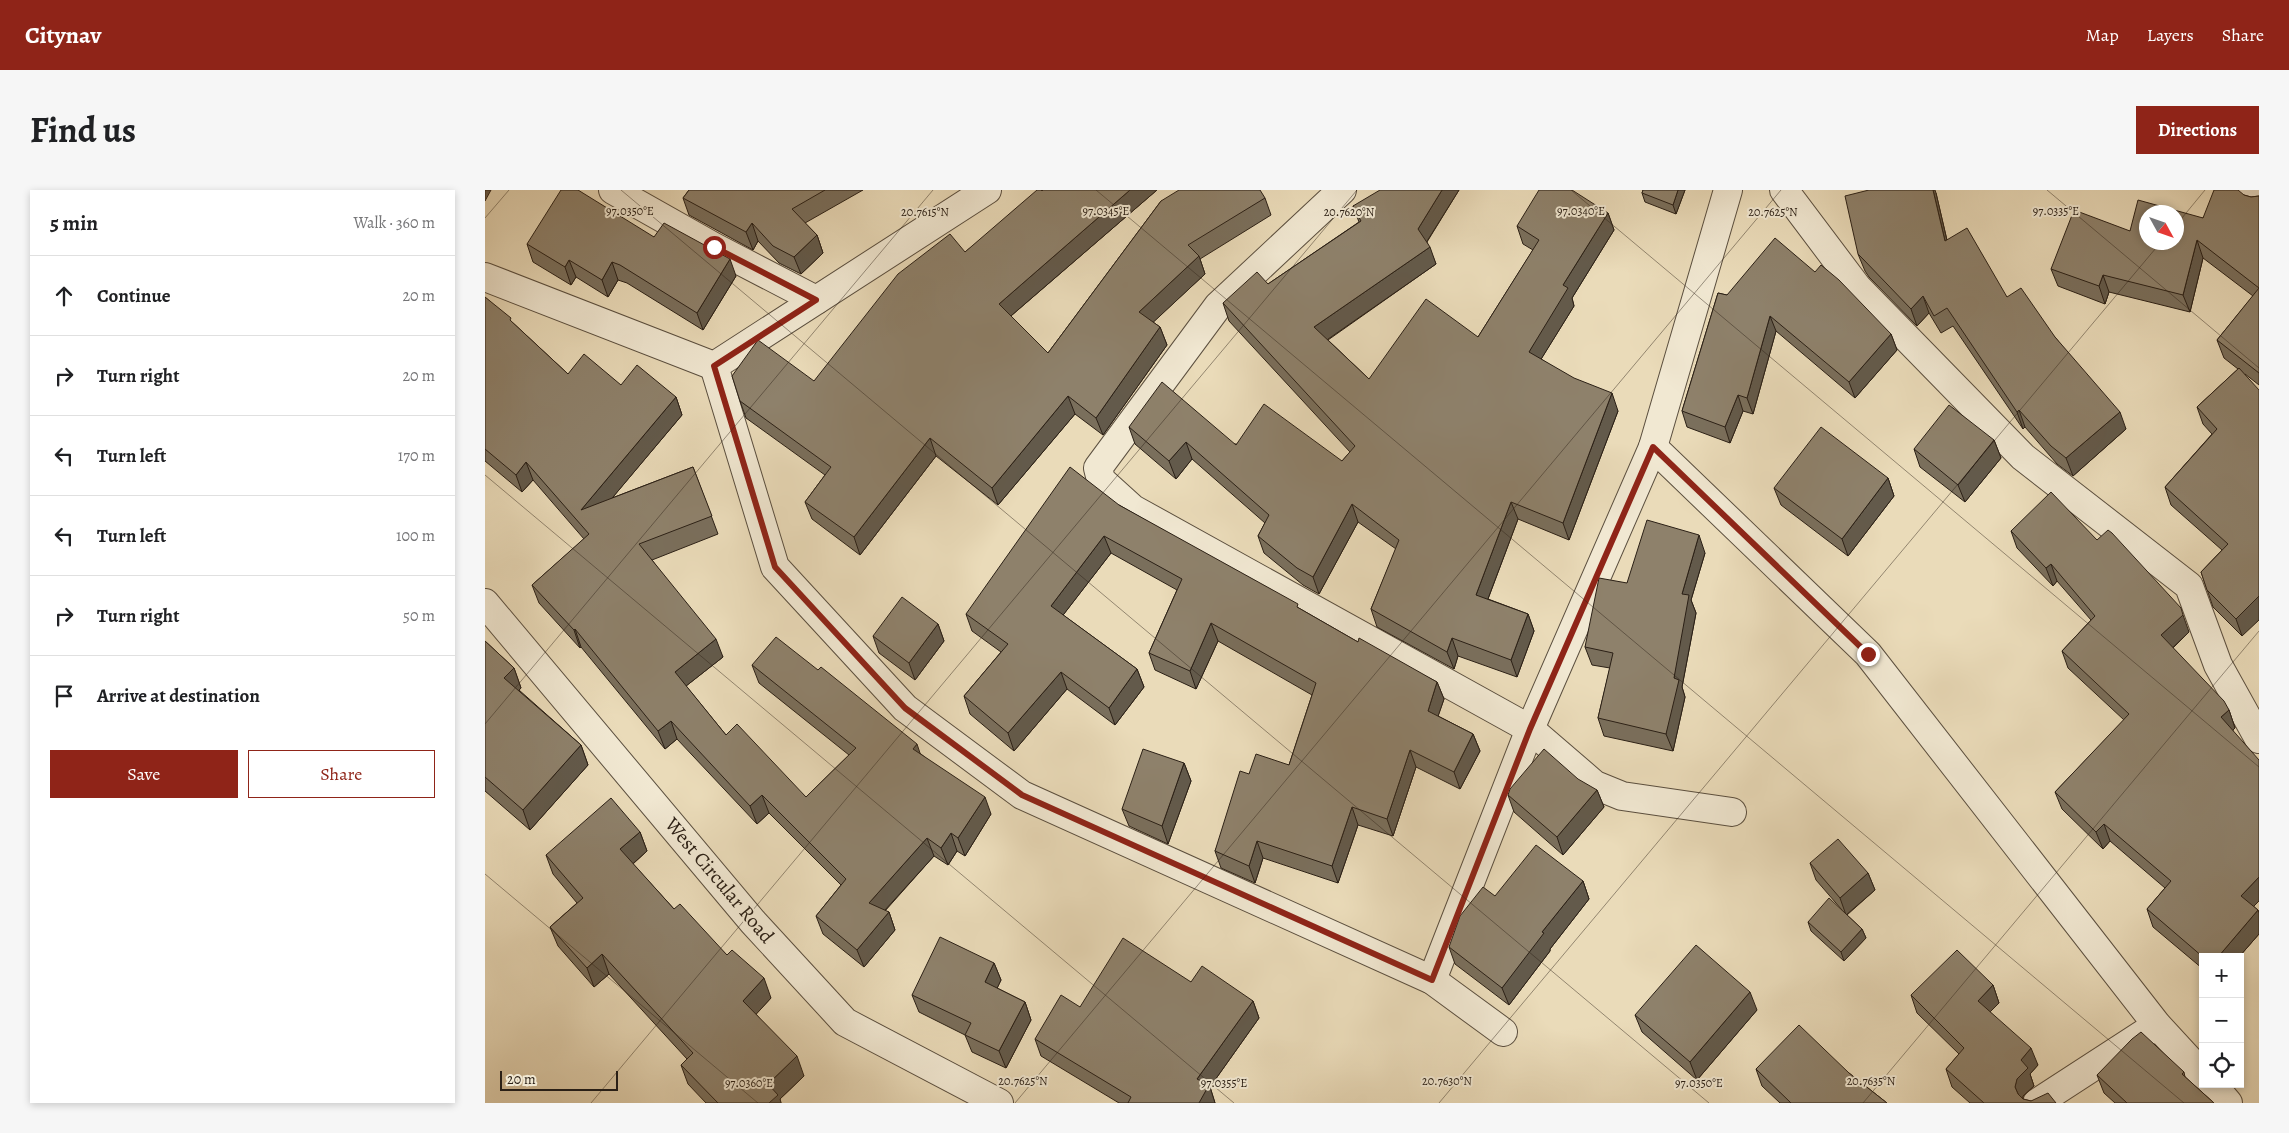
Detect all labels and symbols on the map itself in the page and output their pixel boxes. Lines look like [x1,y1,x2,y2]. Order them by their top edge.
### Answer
text: 97.0350°E [606,203,654,219]
text: 97.0345°E [1083,203,1129,219]
text: 97.0340°E [1557,203,1605,219]
text: 97.0335°E [2033,203,2079,219]
text: 20.7615°N [901,204,949,220]
text: 20.7620°N [1324,204,1375,220]
text: 20.7625°N [1748,204,1798,220]
north arrow [2139,205,2184,250]
route start [703,236,726,259]
route end [1857,643,1880,666]
street label: West Circular Road [658,811,780,949]
scale bar [500,1068,617,1091]
text: 20.7625°N [998,1073,1048,1089]
text: 20.7630°N [1422,1073,1472,1089]
text: 20.7635°N [1847,1073,1896,1089]
text: 97.0360°E [725,1075,773,1091]
text: 97.0355°E [1201,1075,1247,1091]
text: 97.0350°E [1675,1075,1723,1091]

